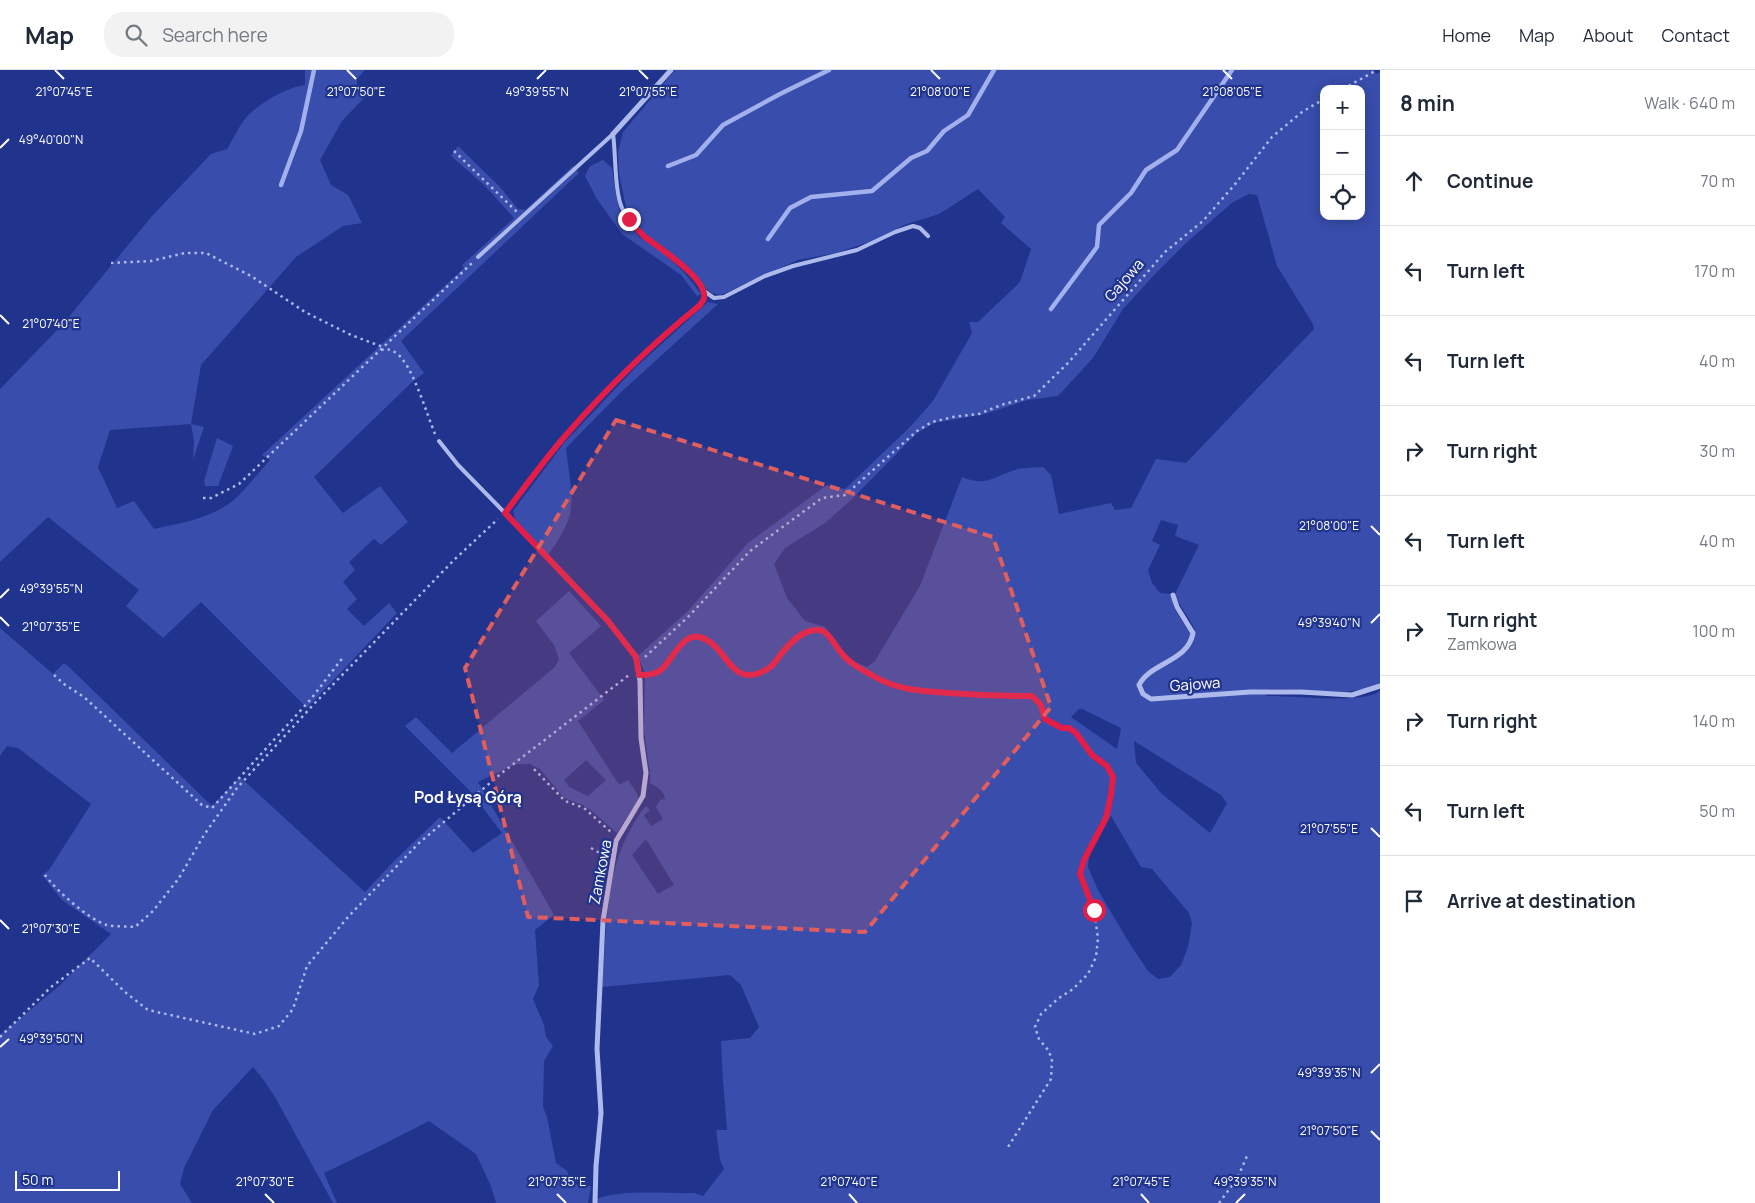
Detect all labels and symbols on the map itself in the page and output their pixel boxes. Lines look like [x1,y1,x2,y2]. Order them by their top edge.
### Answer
text: 21°07'45"E [36,83,93,100]
text: 21°07'50"E [327,83,385,100]
text: 49°39'55"N [505,83,569,100]
text: 21°07'55"E [619,83,677,100]
text: 21°08'00"E [910,83,970,100]
text: 21°08'05"E [1202,83,1262,100]
text: 49°40'00"N [19,131,83,148]
route end [618,208,641,231]
street label: Gajowa [1099,254,1149,306]
text: 21°07'40"E [22,315,80,332]
text: 21°08'00"E [1299,517,1359,534]
text: 49°39'55"N [19,580,83,597]
text: 49°39'40"N [1298,614,1360,631]
text: 21°07'35"E [22,618,80,635]
street label: Gajowa [1169,672,1221,696]
district label: Pod Łysą Górą [414,786,522,808]
text: 21°07'55"E [1300,820,1358,837]
street label: Zamkowa [583,838,617,906]
route start [1083,899,1106,922]
text: 21°07'30"E [22,920,80,937]
text: 49°39'50"N [19,1030,83,1047]
text: 49°39'35"N [1298,1064,1360,1081]
text: 21°07'50"E [1300,1122,1358,1139]
scale bar [15,1168,120,1191]
text: 21°07'30"E [236,1173,294,1190]
text: 21°07'35"E [528,1173,586,1190]
text: 21°07'40"E [820,1173,878,1190]
text: 21°07'45"E [1113,1173,1170,1190]
text: 49°39'35"N [1214,1173,1276,1190]

